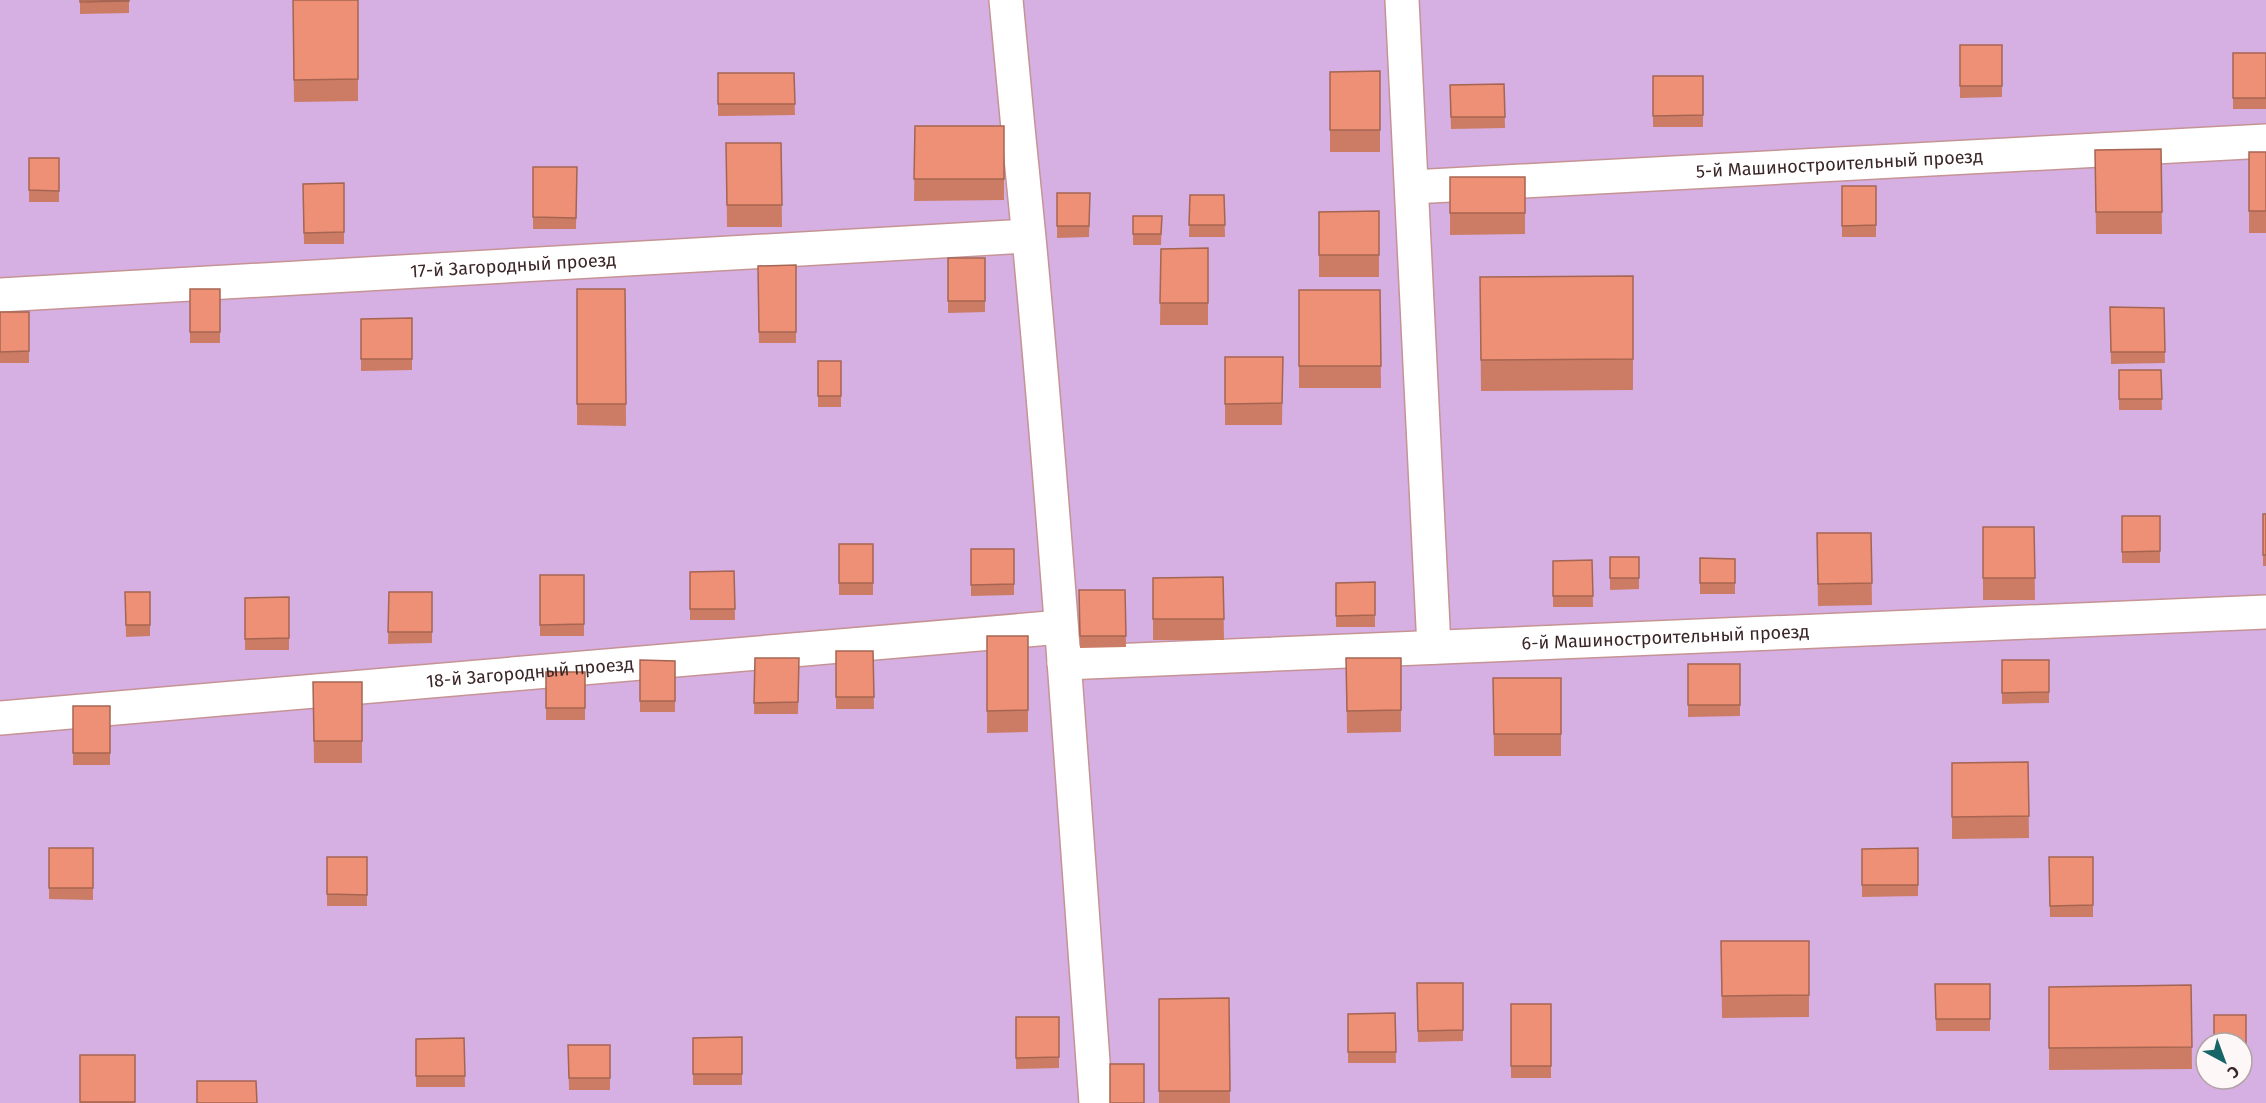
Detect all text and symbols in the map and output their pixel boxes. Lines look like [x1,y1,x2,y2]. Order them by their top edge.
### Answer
street label: 5-й Машиностроительный проезд [1695,145,1983,183]
street label: 17-й Загородный проезд [410,249,617,282]
street label: 6-й Машиностроительный проезд [1521,620,1810,655]
street label: 18-й Загородный проезд [425,653,635,692]
north arrow [2194,1031,2254,1091]
text: С [2223,1062,2243,1083]

